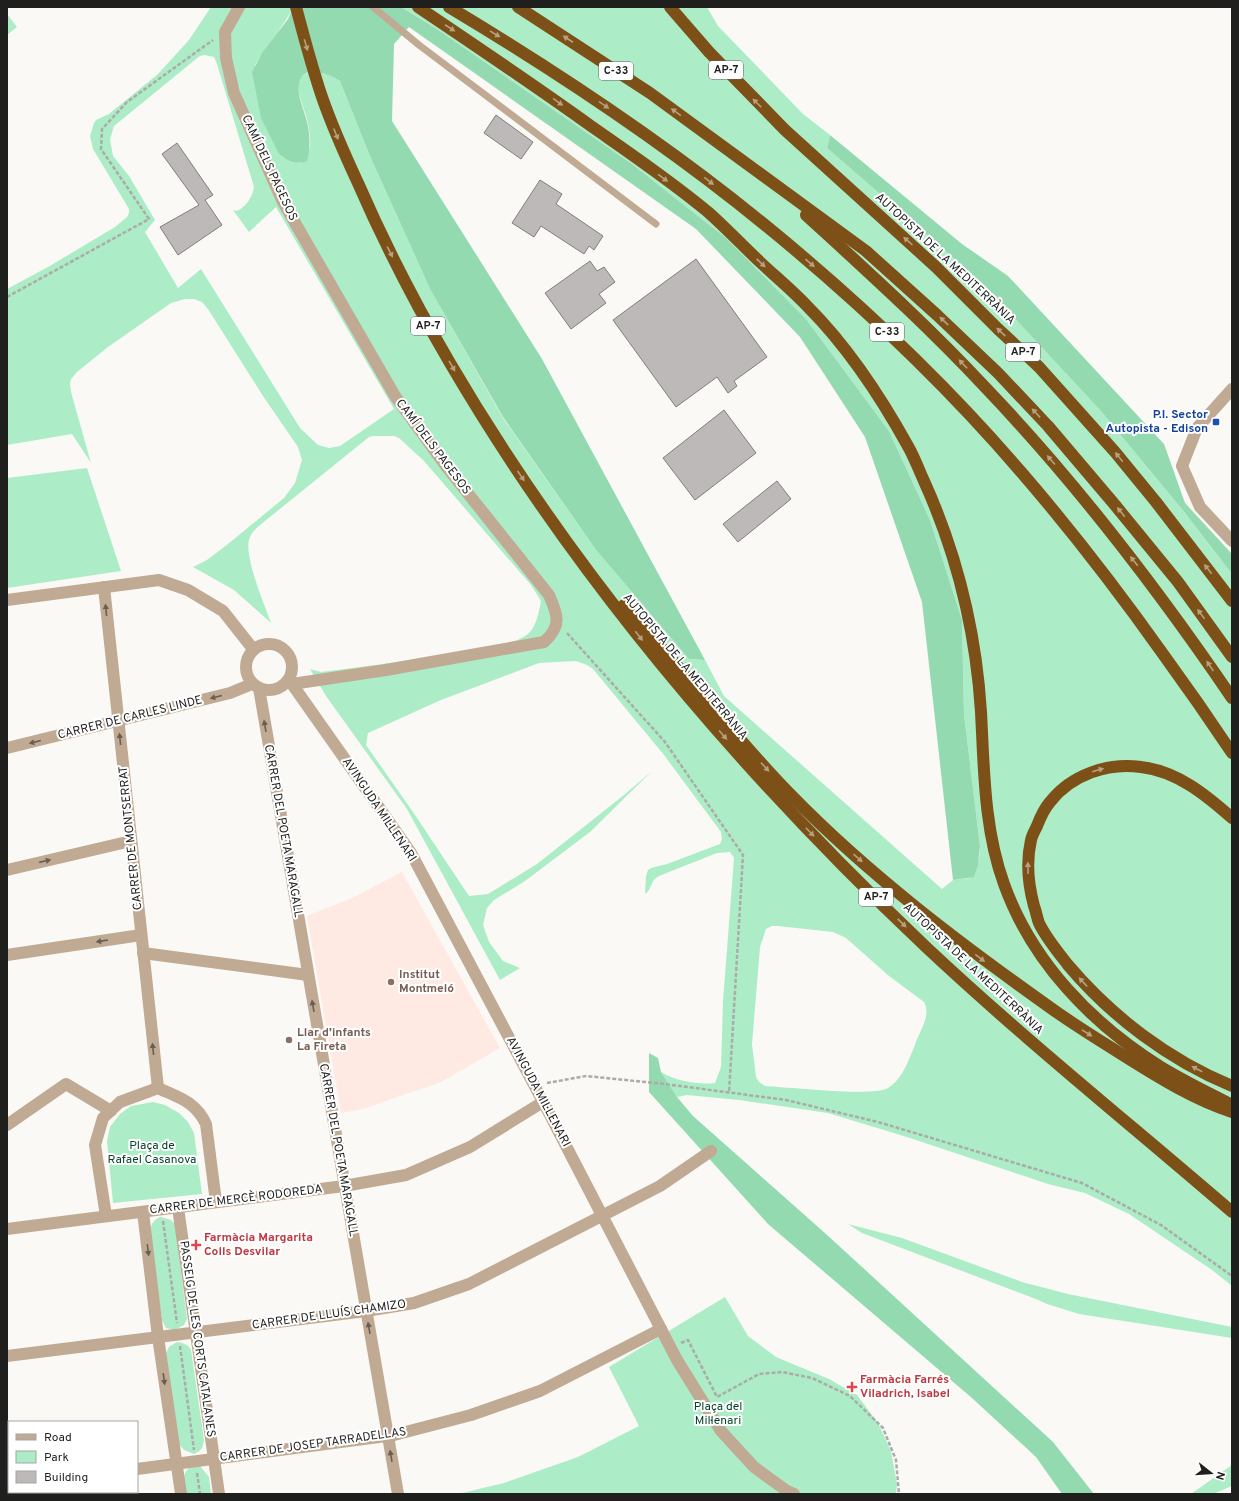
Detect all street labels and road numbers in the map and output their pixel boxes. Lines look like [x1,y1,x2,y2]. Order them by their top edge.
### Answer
road number: AP-7 [709,61,743,79]
road number: C-33 [599,62,633,80]
street label: CAMÍ DELS PAGESOS [237,112,301,224]
street label: AUTOPISTA DE LA MEDITERRÀNIA [871,190,1019,328]
road number: AP-7 [411,317,445,335]
road number: C-33 [870,323,904,341]
road number: AP-7 [1006,343,1040,361]
street label: CAMÍ DELS PAGESOS [392,396,474,498]
street label: AUTOPISTA DE LA MEDITERRÀNIA [619,591,751,743]
street label: CARRER DE CARLES LINDE [56,692,204,744]
street label: CARRER DEL POETA MARAGALL [260,743,306,919]
street label: AVINGUDA MIL·LENARI [338,755,420,865]
street label: CARRER DE MONTSERRAT [115,765,147,911]
road number: AP-7 [859,888,893,906]
street label: AUTOPISTA DE LA MEDITERRÀNIA [899,900,1047,1038]
street label: AVINGUDA MIL·LENARI [502,1034,574,1150]
street label: CARRER DEL POETA MARAGALL [315,1062,361,1238]
street label: CARRER DE MERCÈ RODOREDA [149,1181,323,1219]
street label: PASSEIG DE LES CORTS CATALANES [175,1240,219,1438]
street label: CARRER DE LLUÍS CHAMIZO [251,1296,407,1334]
street label: CARRER DE JOSEP TARRADELLAS [219,1424,407,1466]

